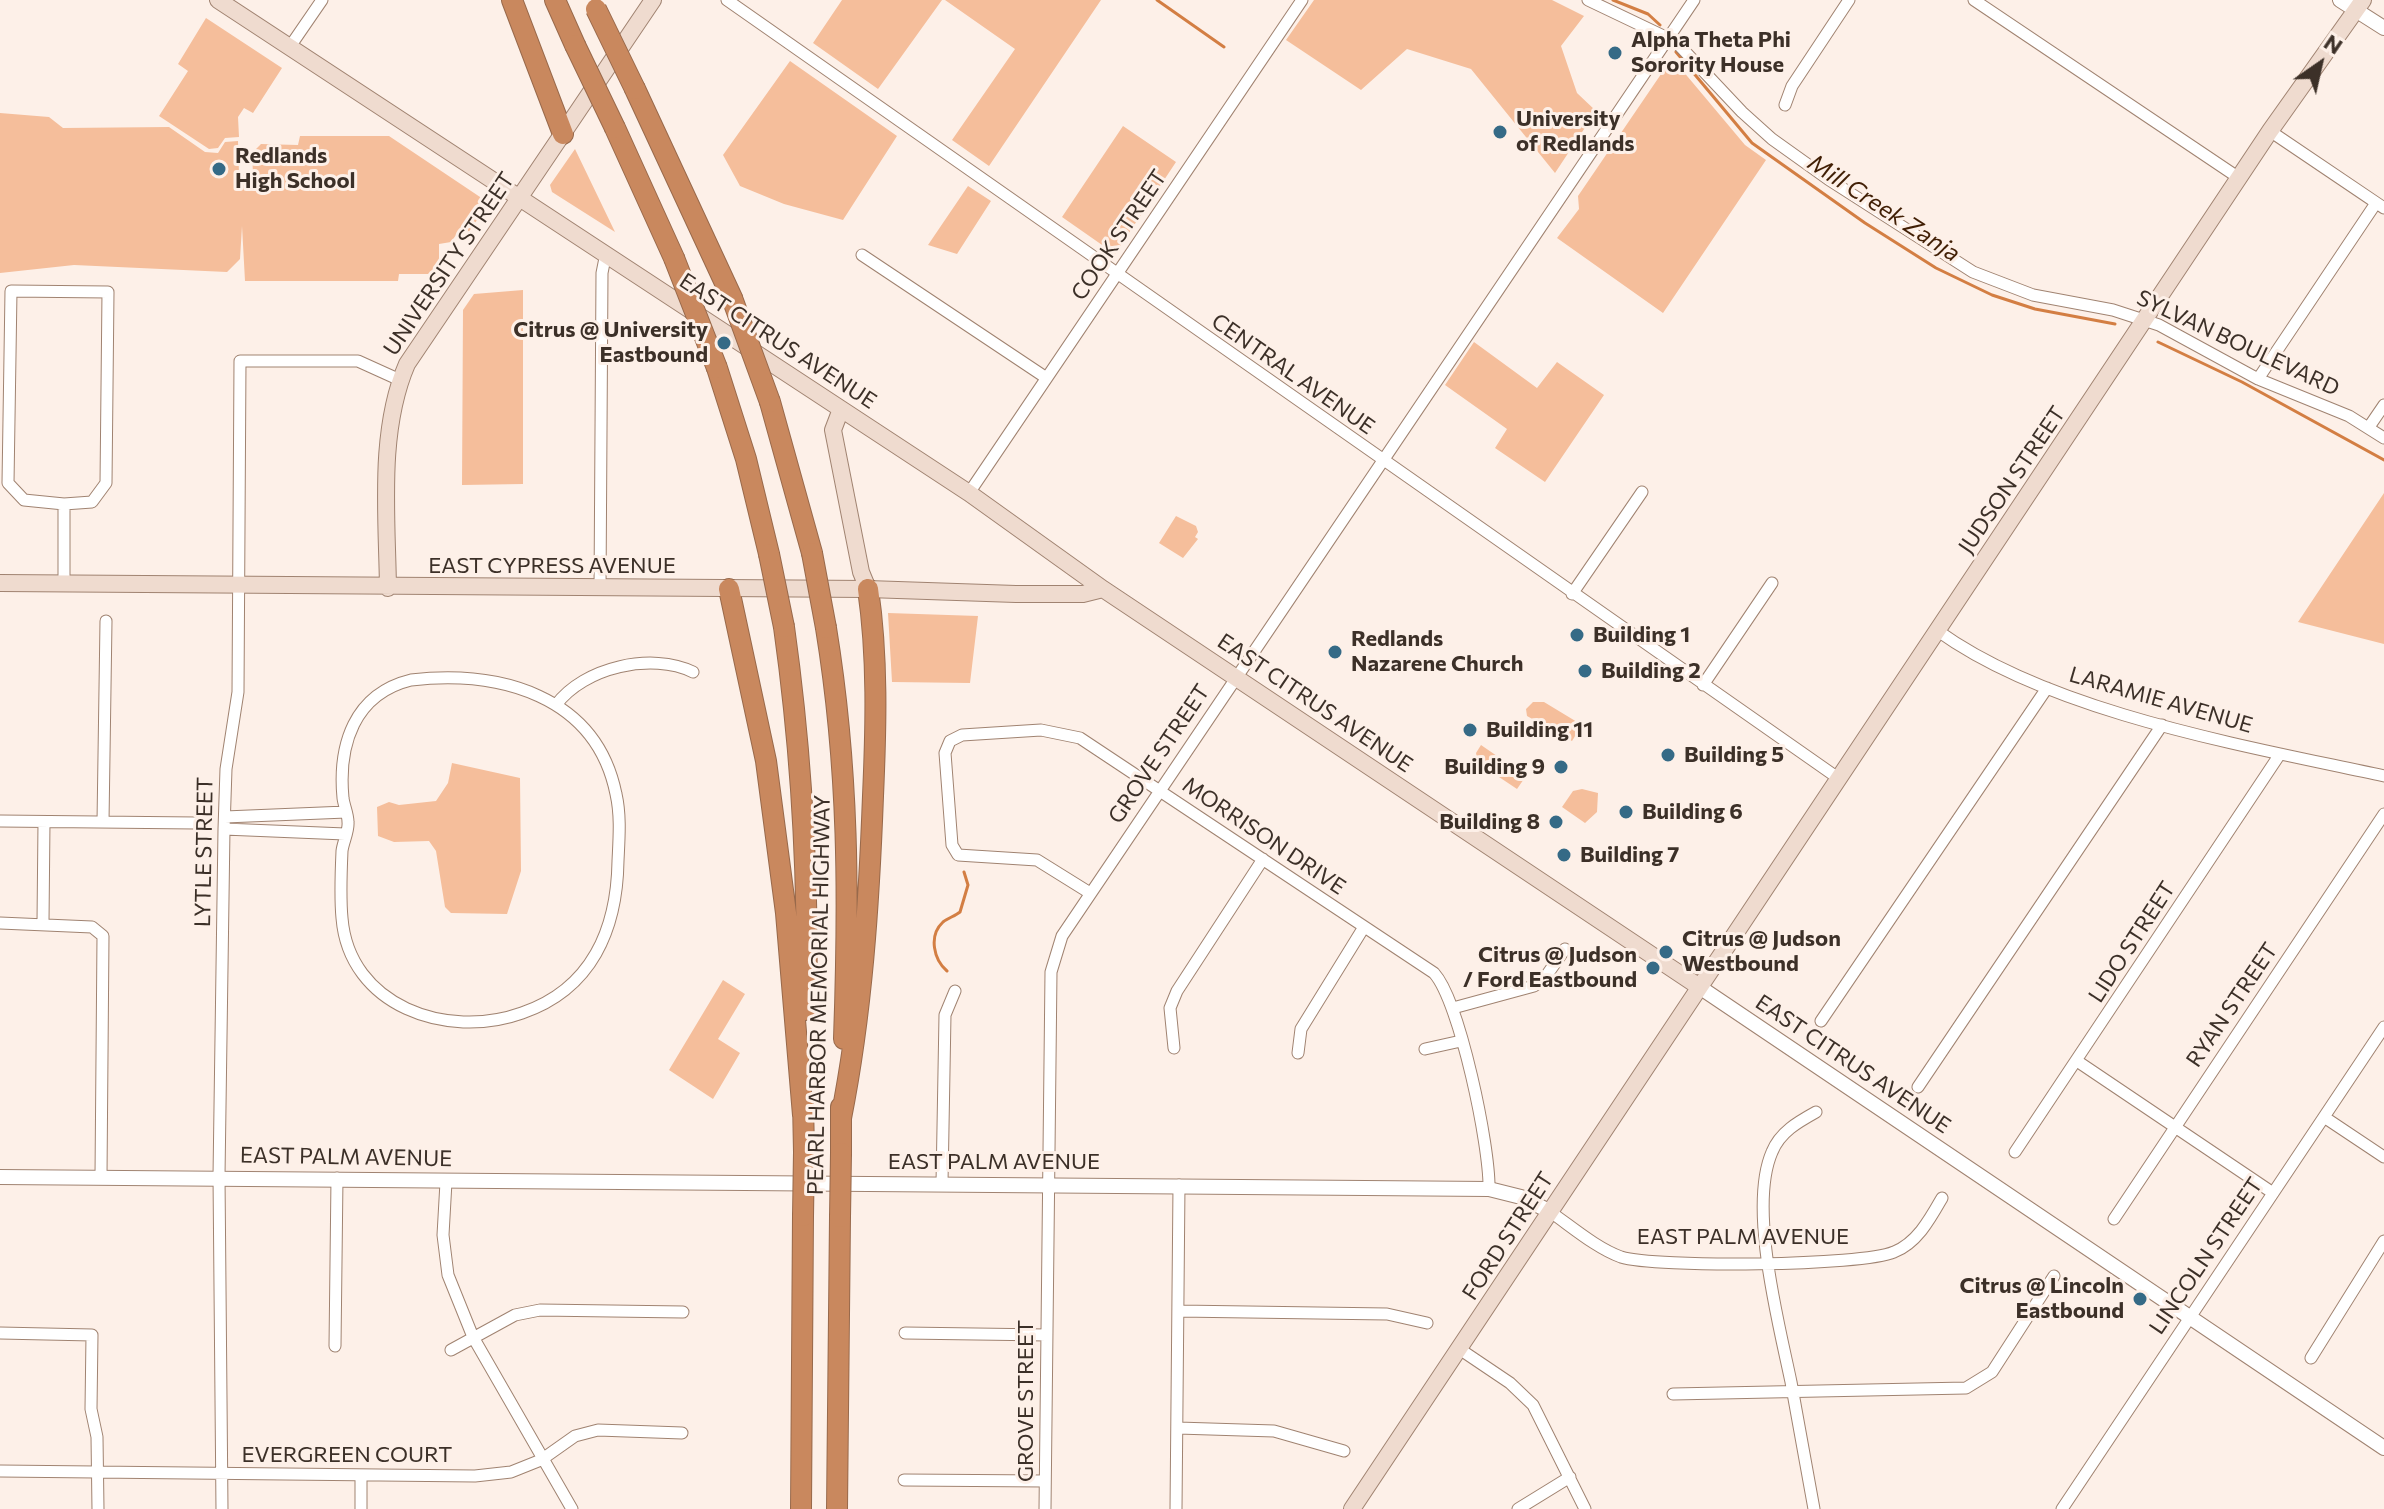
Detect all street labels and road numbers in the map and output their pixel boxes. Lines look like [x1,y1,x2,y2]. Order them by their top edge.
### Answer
street label: COOK STREET [1066,165,1172,305]
street label: UNIVERSITY STREET [378,167,520,361]
street label: EAST CITRUS AVENUE [675,267,881,415]
street label: SYLVAN BOULEVARD [2132,284,2344,402]
street label: CENTRAL AVENUE [1206,308,1380,440]
street label: JUDSON STREET [1953,401,2071,559]
street label: EAST CYPRESS AVENUE [428,553,676,579]
street label: EAST CITRUS AVENUE [1213,628,1417,778]
street label: LARAMIE AVENUE [2066,661,2256,739]
street label: GROVE STREET [1103,679,1215,829]
street label: MORRISON DRIVE [1177,772,1351,900]
street label: LYTLE STREET [189,777,219,927]
street label: PEARL HARBOR MEMORIAL HIGHWAY [802,795,836,1195]
street label: LIDO STREET [2083,877,2181,1007]
street label: RYAN STREET [2181,938,2283,1072]
street label: EAST CITRUS AVENUE [1751,989,1955,1139]
street label: EAST PALM AVENUE [240,1142,452,1172]
street label: EAST PALM AVENUE [888,1149,1100,1175]
street label: FORD STREET [1457,1167,1559,1305]
street label: LINCOLN STREET [2144,1173,2268,1339]
street label: EAST PALM AVENUE [1637,1224,1849,1250]
street label: GROVE STREET [1013,1320,1039,1482]
street label: EVERGREEN COURT [242,1442,452,1468]

